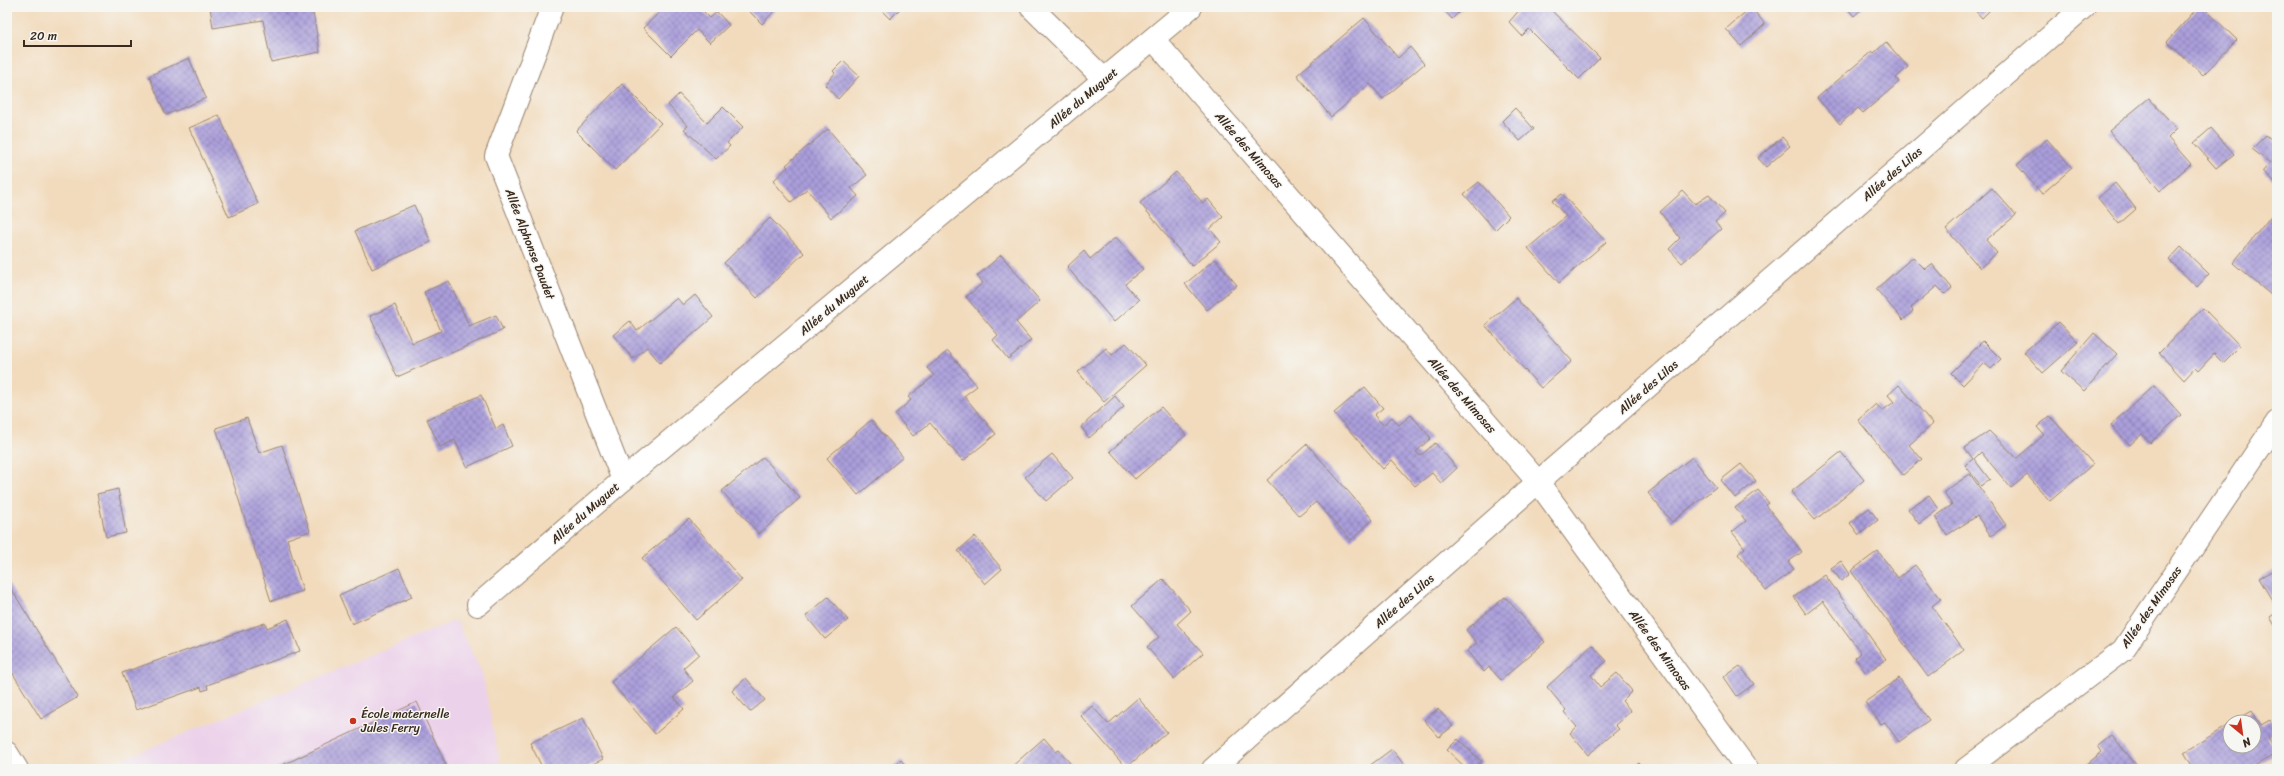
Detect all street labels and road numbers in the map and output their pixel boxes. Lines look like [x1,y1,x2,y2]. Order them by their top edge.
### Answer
street label: Allée du Muguet [1042,62,1123,135]
street label: Allée des Mimosas [1208,106,1289,194]
street label: Allée des Lilas [1856,141,1927,207]
street label: Allée Alphonse Daudet [498,184,562,304]
street label: Allée du Muguet [793,269,874,342]
street label: Allée des Mimosas [1421,351,1502,439]
street label: Allée des Lilas [1612,354,1683,420]
street label: Allée du Muguet [545,476,625,550]
street label: Allée des Mimosas [2114,561,2188,654]
street label: Allée des Lilas [1368,568,1439,634]
street label: Allée des Mimosas [1622,604,1697,696]

